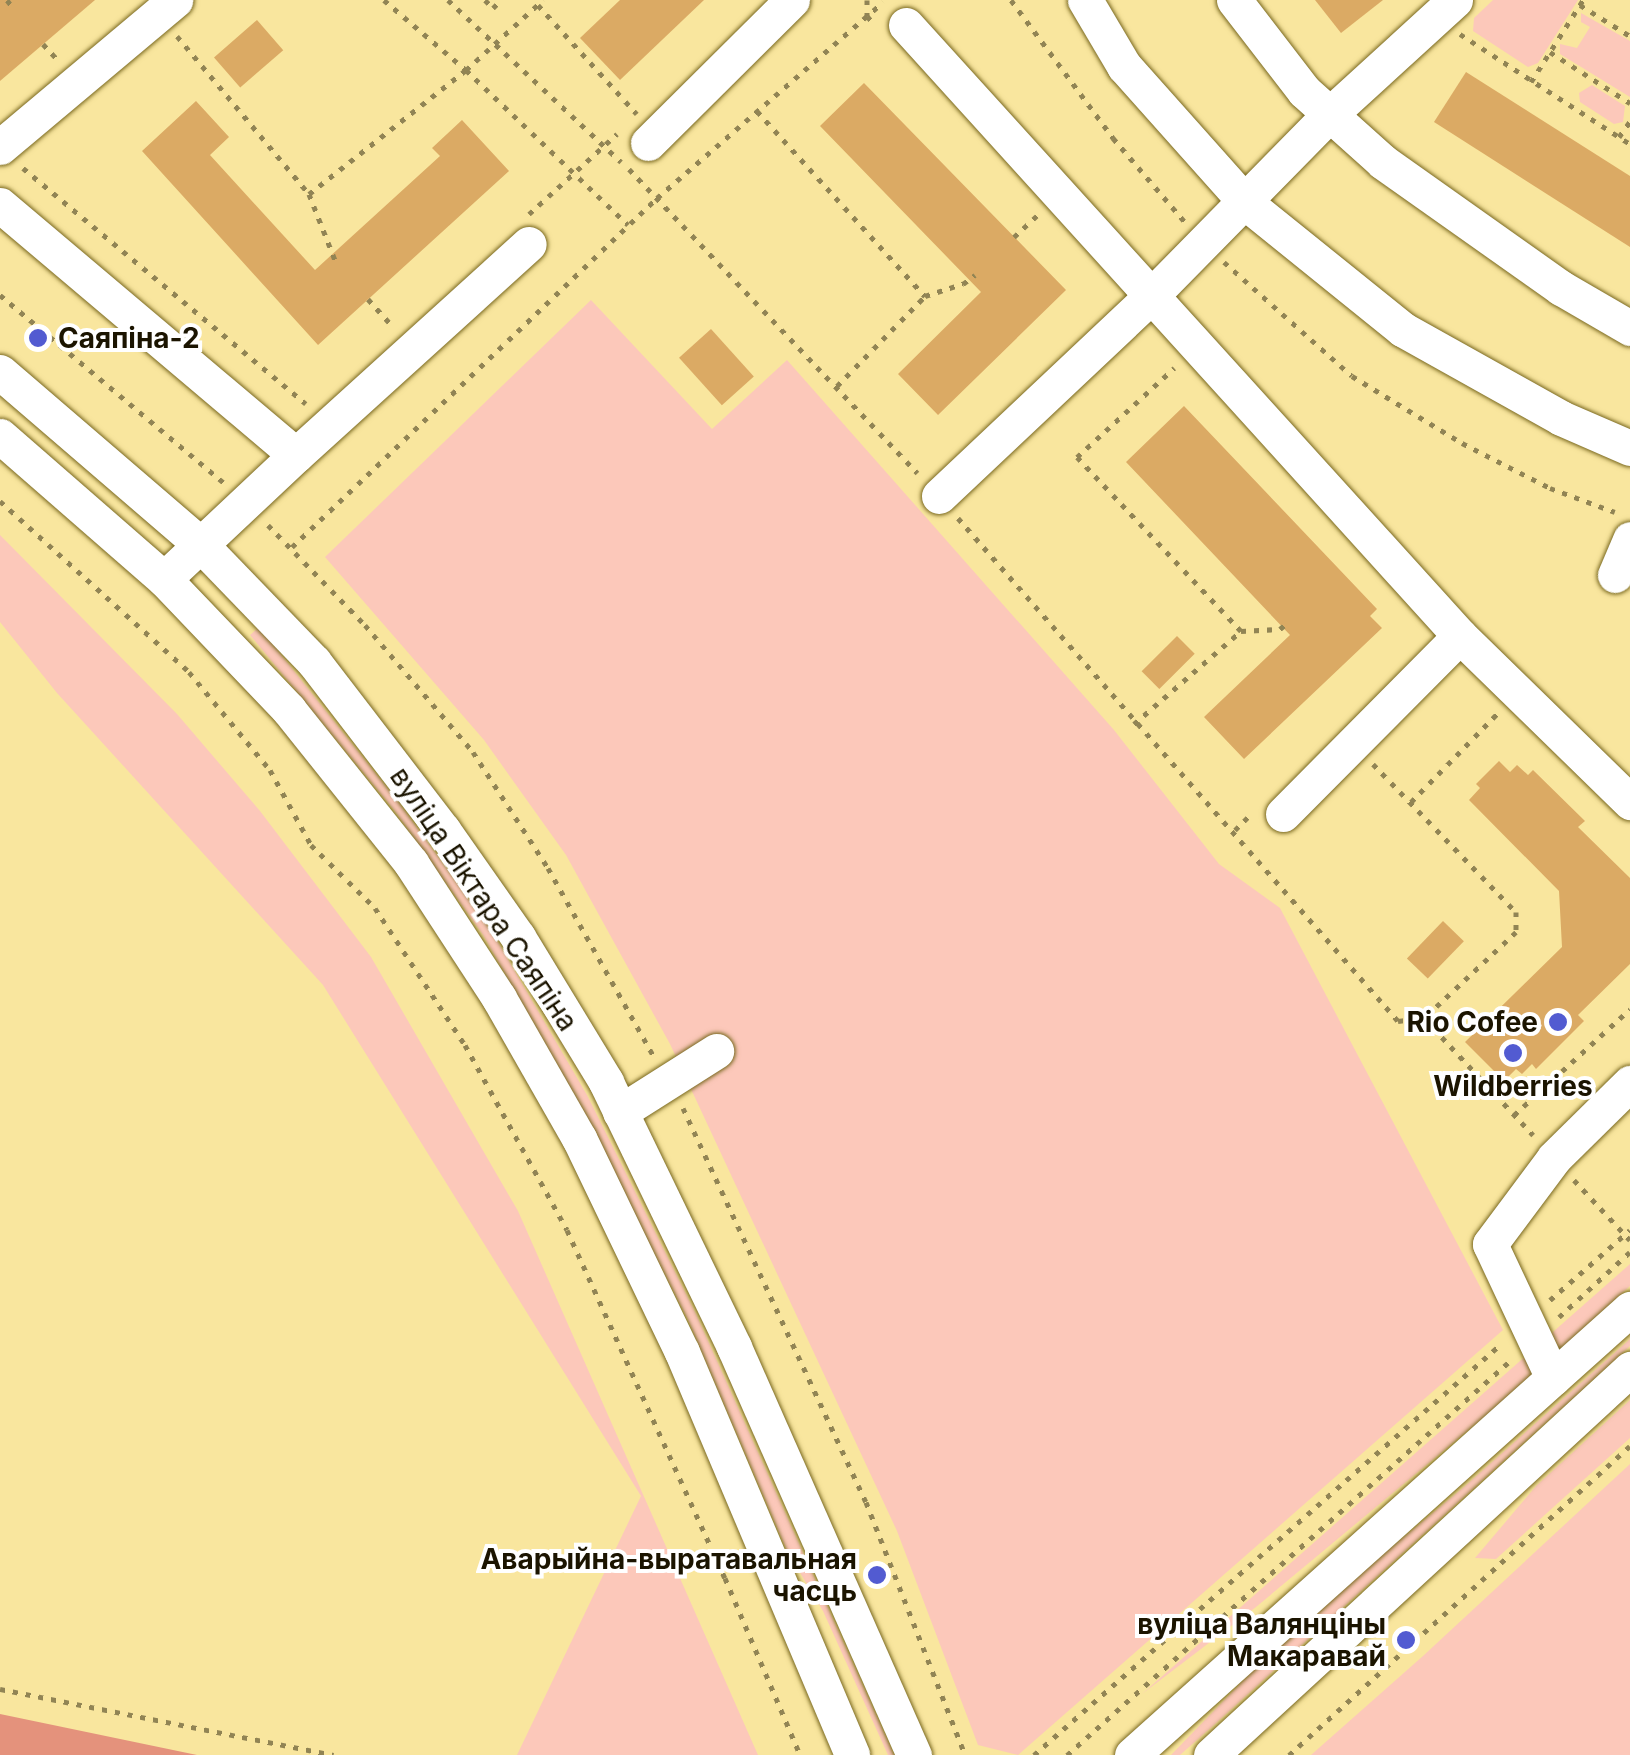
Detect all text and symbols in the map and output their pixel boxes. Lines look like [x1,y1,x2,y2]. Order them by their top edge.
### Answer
place label: Саяпіна-2 [58,321,200,355]
marker: Саяпіна-2 [27,327,49,349]
street label: вуліца Віктара Саяпіна [383,761,585,1037]
place label: Rio Cofee [1406,1005,1538,1039]
marker: Rio Cofee [1547,1011,1569,1033]
marker: Wildberries [1502,1042,1524,1064]
place label: Wildberries [1433,1069,1593,1103]
place label: Аварыйна-выратавальная часць [480,1542,857,1608]
marker: Аварыйна-выратавальная часць [866,1564,888,1586]
place label: вуліца Валянціны Макаравай [1137,1607,1386,1673]
marker: вуліца Валянціны Макаравай [1395,1629,1417,1651]

